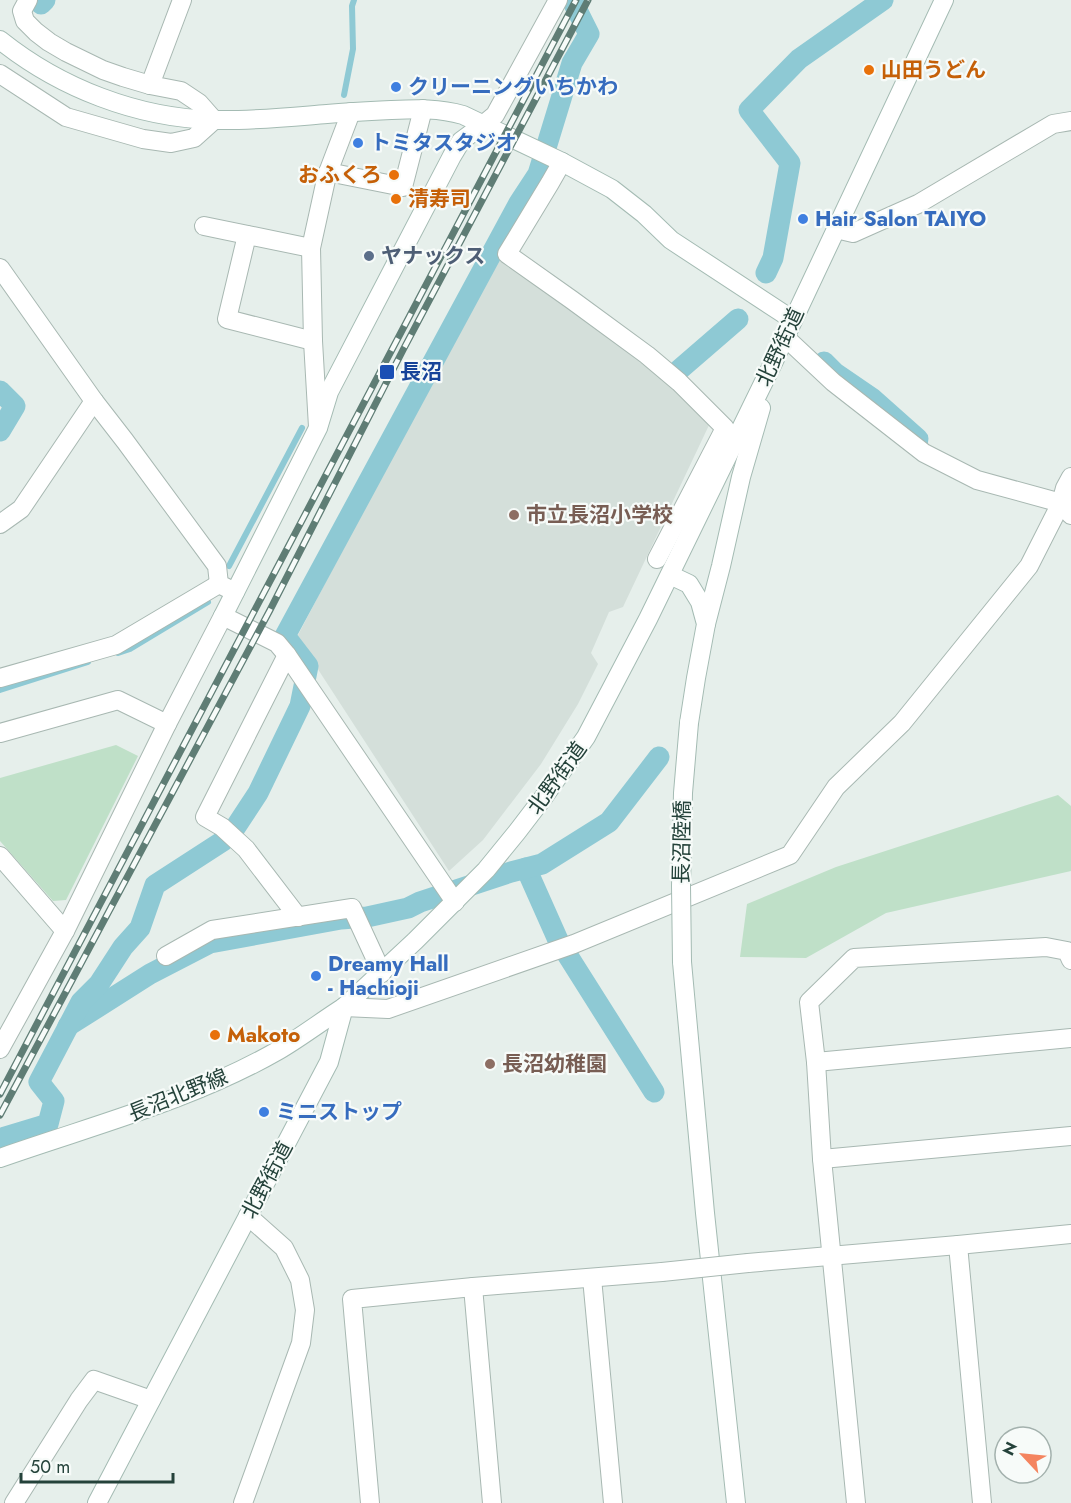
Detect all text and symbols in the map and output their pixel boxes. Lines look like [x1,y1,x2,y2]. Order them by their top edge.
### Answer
place label: 山田うどん [881,55,986,85]
marker: 山田うどん [862,63,876,77]
place label: クリーニングいちかわ [408,72,618,102]
marker: クリーニングいちかわ [389,80,403,94]
place label: トミタスタジオ [370,128,517,158]
marker: トミタスタジオ [351,136,365,150]
place label: おふくろ [298,160,382,190]
marker: おふくろ [387,168,401,182]
place label: 清寿司 [408,184,471,214]
marker: 清寿司 [389,192,403,206]
place label: Hair Salon TAIYO [815,204,986,234]
marker: Hair Salon TAIYO [796,212,810,226]
place label: ヤナックス [381,241,485,271]
marker: ヤナックス [362,249,376,263]
street label: 北野街道 [749,303,811,391]
place label: 長沼 [400,357,442,387]
marker: 長沼 [378,363,396,381]
place label: 市立長沼小学校 [526,500,673,530]
marker: 市立長沼小学校 [507,508,521,522]
street label: 北野街道 [520,735,594,821]
street label: 長沼陸橋 [666,800,698,884]
place label: Dreamy Hall - Hachioji [328,949,449,1003]
marker: Dreamy Hall - Hachioji [309,969,323,983]
place label: Makoto [227,1020,300,1050]
marker: Makoto [208,1028,222,1042]
place label: 長沼幼稚園 [502,1049,607,1079]
marker: 長沼幼稚園 [483,1057,497,1071]
street label: 長沼北野線 [124,1061,232,1129]
place label: ミニストップ [276,1097,402,1127]
marker: ミニストップ [257,1105,271,1119]
street label: 北野街道 [234,1136,300,1224]
north arrow [993,1425,1053,1485]
text: N [997,1438,1023,1459]
scale bar [21,1446,172,1484]
text: 50 m [30,1454,70,1480]

